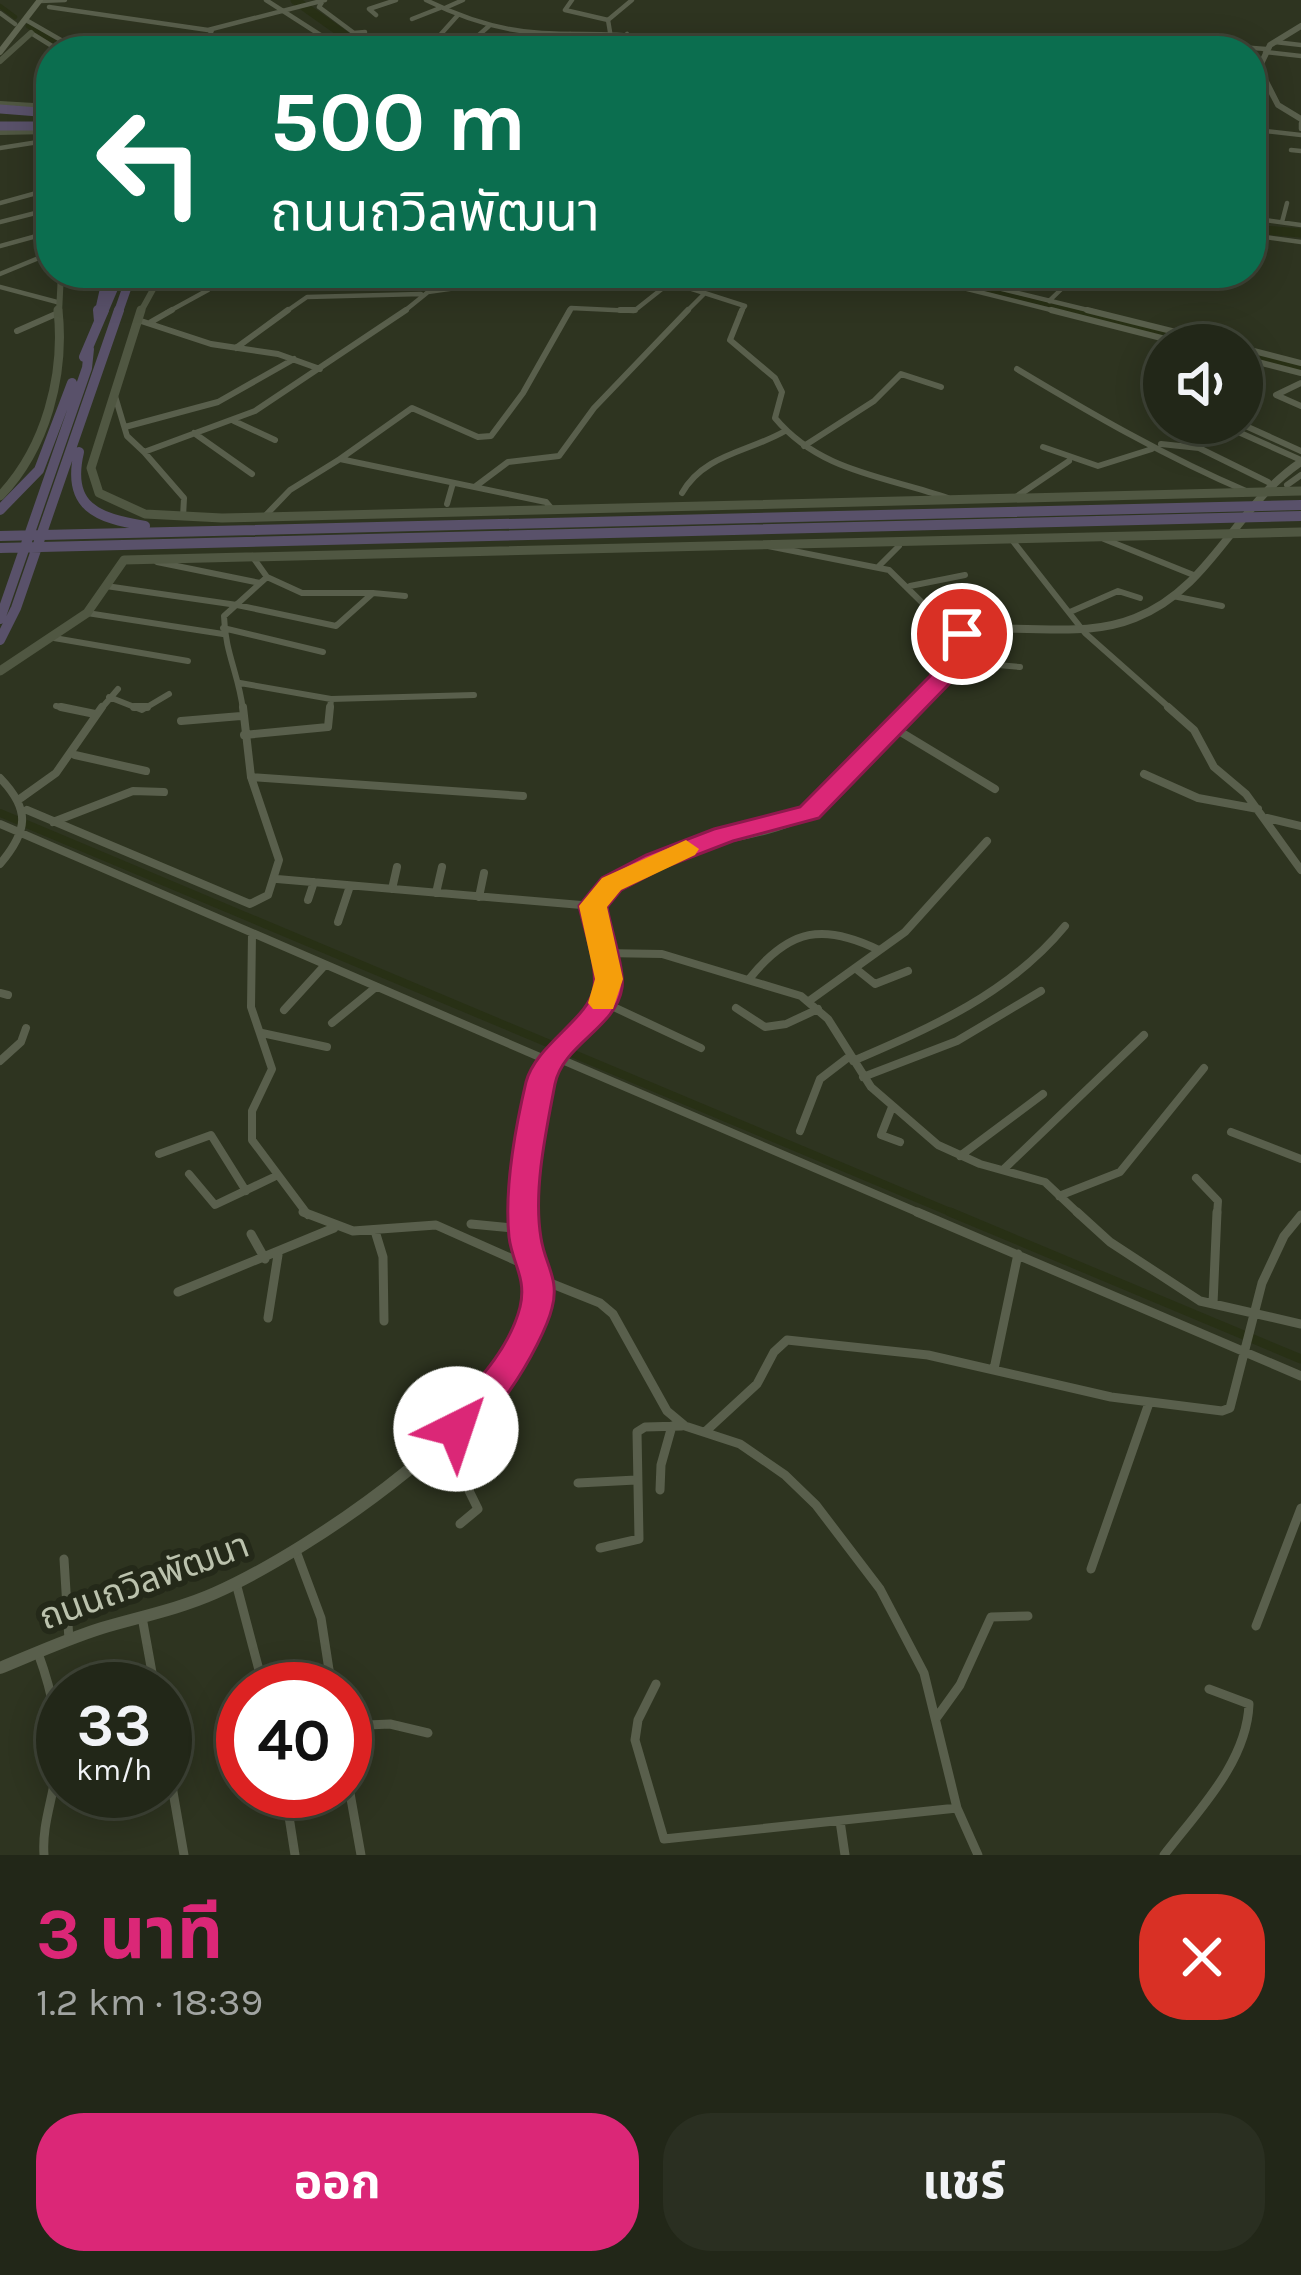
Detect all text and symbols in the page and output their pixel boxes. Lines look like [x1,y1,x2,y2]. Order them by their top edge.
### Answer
text: 500 m [270,73,526,171]
icon: left [72,84,228,240]
text: ถนนถวิลพัฒนา [270,180,600,244]
map controls [1143,324,1263,444]
button: sound [1143,324,1263,444]
pin [911,583,1013,685]
icon: arrive [929,601,995,667]
position arrow [393,1366,519,1492]
street label: ถนนถวิลพัฒนา [33,1524,255,1638]
speed limit sign: 40 [216,1662,372,1818]
text: 33 [77,1690,151,1760]
text: km/h [76,1752,152,1788]
text: 3 นาที [36,1892,223,1976]
button: close [1139,1894,1265,2020]
text: 1.2 km · 18:39 [36,1979,263,2025]
button: ออก [36,2113,639,2251]
button: แชร์ [663,2113,1265,2251]

